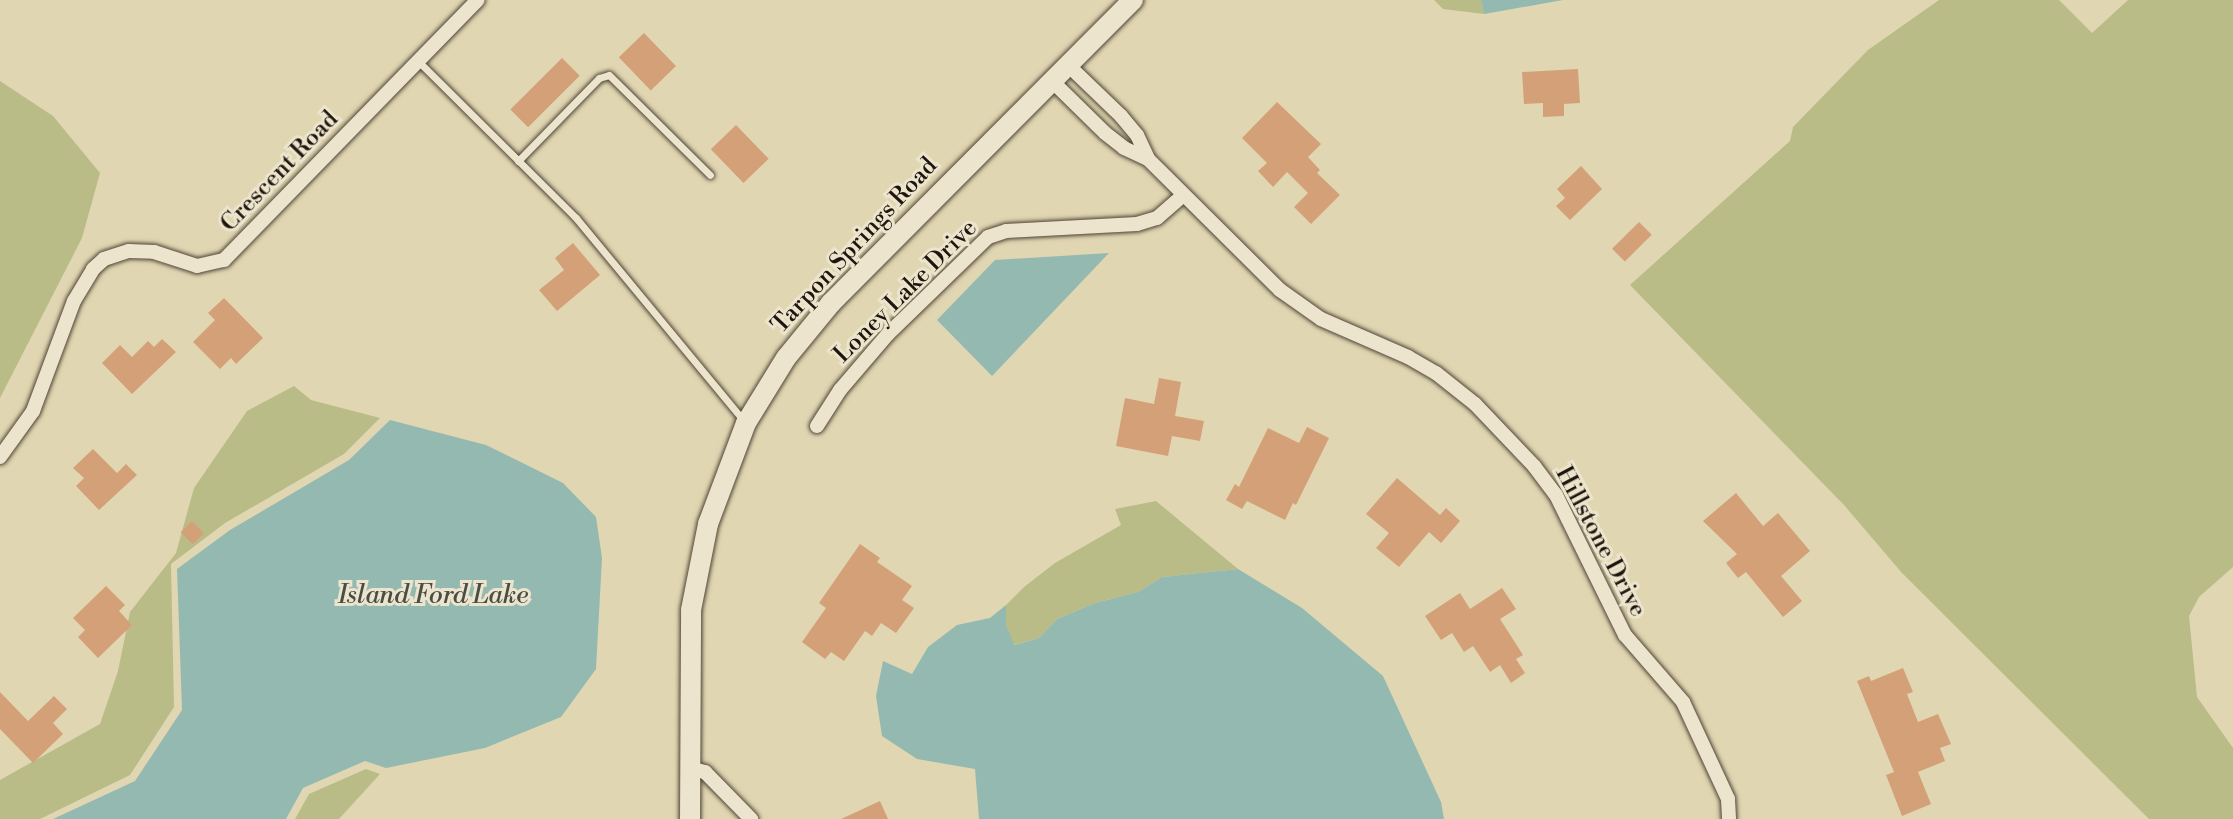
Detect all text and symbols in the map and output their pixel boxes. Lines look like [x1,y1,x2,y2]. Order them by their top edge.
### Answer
street label: Crescent Road [215,106,345,238]
street label: Tarpon Springs Road [766,152,944,340]
street label: Loney Lake Drive [828,214,984,370]
street label: Hillstone Drive [1548,462,1652,622]
water label: Island Ford Lake [338,580,528,612]

